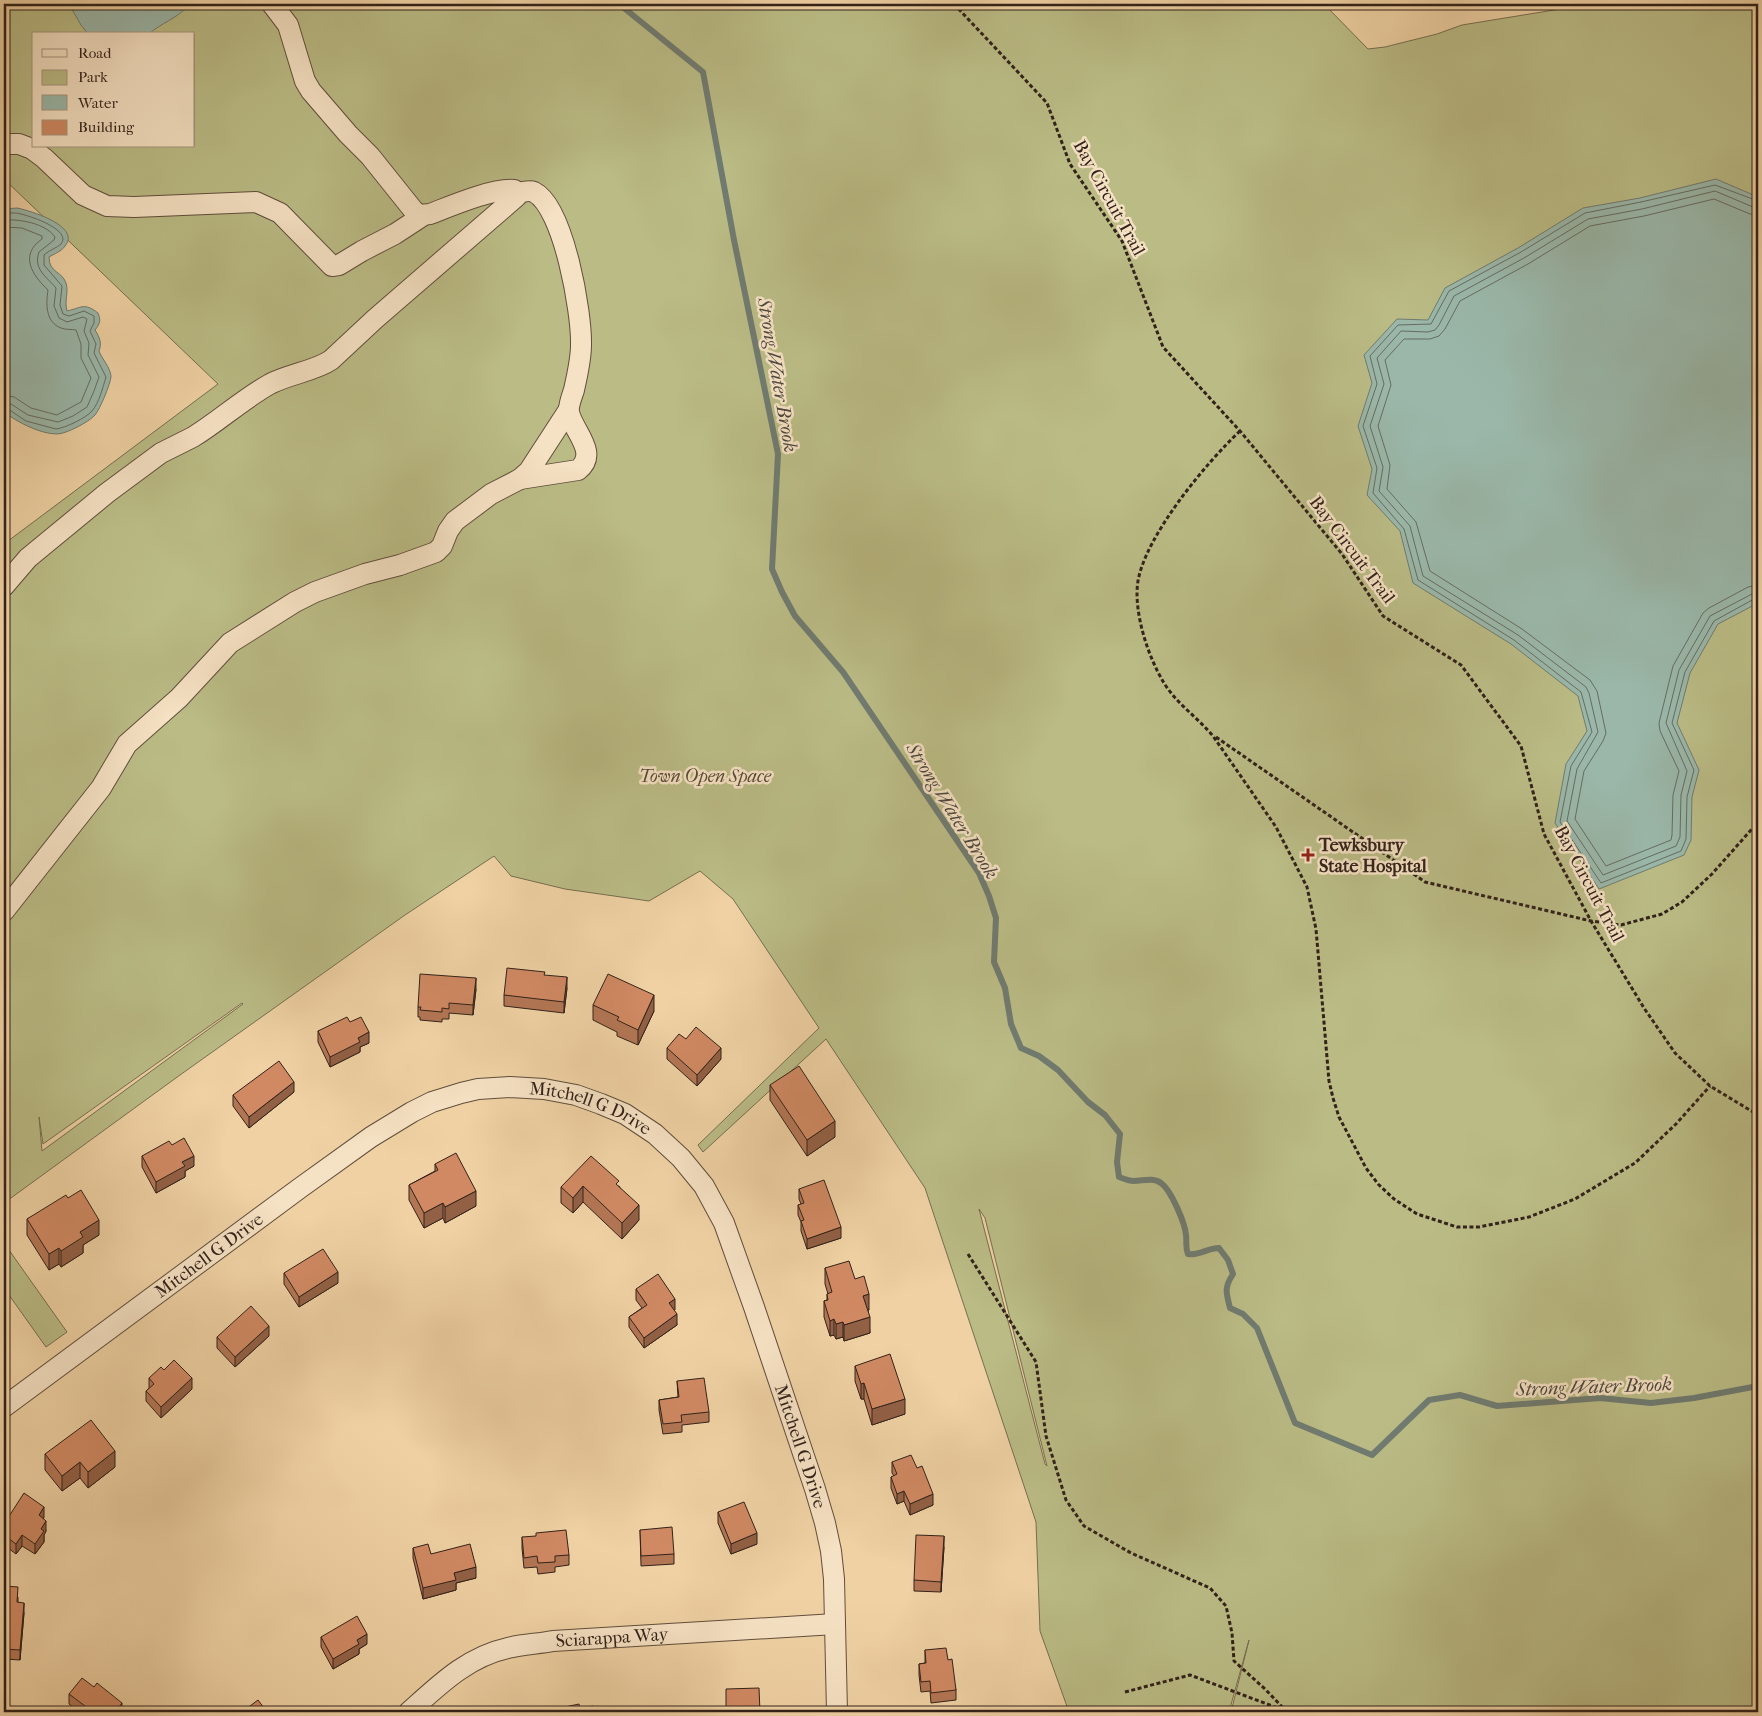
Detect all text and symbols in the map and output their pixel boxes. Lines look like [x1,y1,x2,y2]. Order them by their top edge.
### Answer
legend [32,32,195,148]
text: Road [78,44,112,62]
text: Park [78,68,108,86]
text: Water [77,94,118,112]
text: Building [78,118,135,136]
street label: Bay Circuit Trail [1069,137,1149,259]
water label: Strong Water Brook [752,295,801,454]
street label: Bay Circuit Trail [1305,492,1399,608]
water label: Strong Water Brook [901,738,1003,883]
park label: Town Open Space [639,766,772,787]
street label: Bay Circuit Trail [1549,822,1629,946]
place label: Tewksbury State Hospital [1318,835,1428,877]
marker: Tewksbury State Hospital [1301,848,1315,862]
street label: Mitchell G Drive [529,1078,655,1139]
street label: Mitchell G Drive [151,1208,267,1302]
water label: Strong Water Brook [1515,1373,1672,1401]
street label: Mitchell G Drive [770,1382,831,1511]
street label: Sciarappa Way [555,1623,670,1651]

